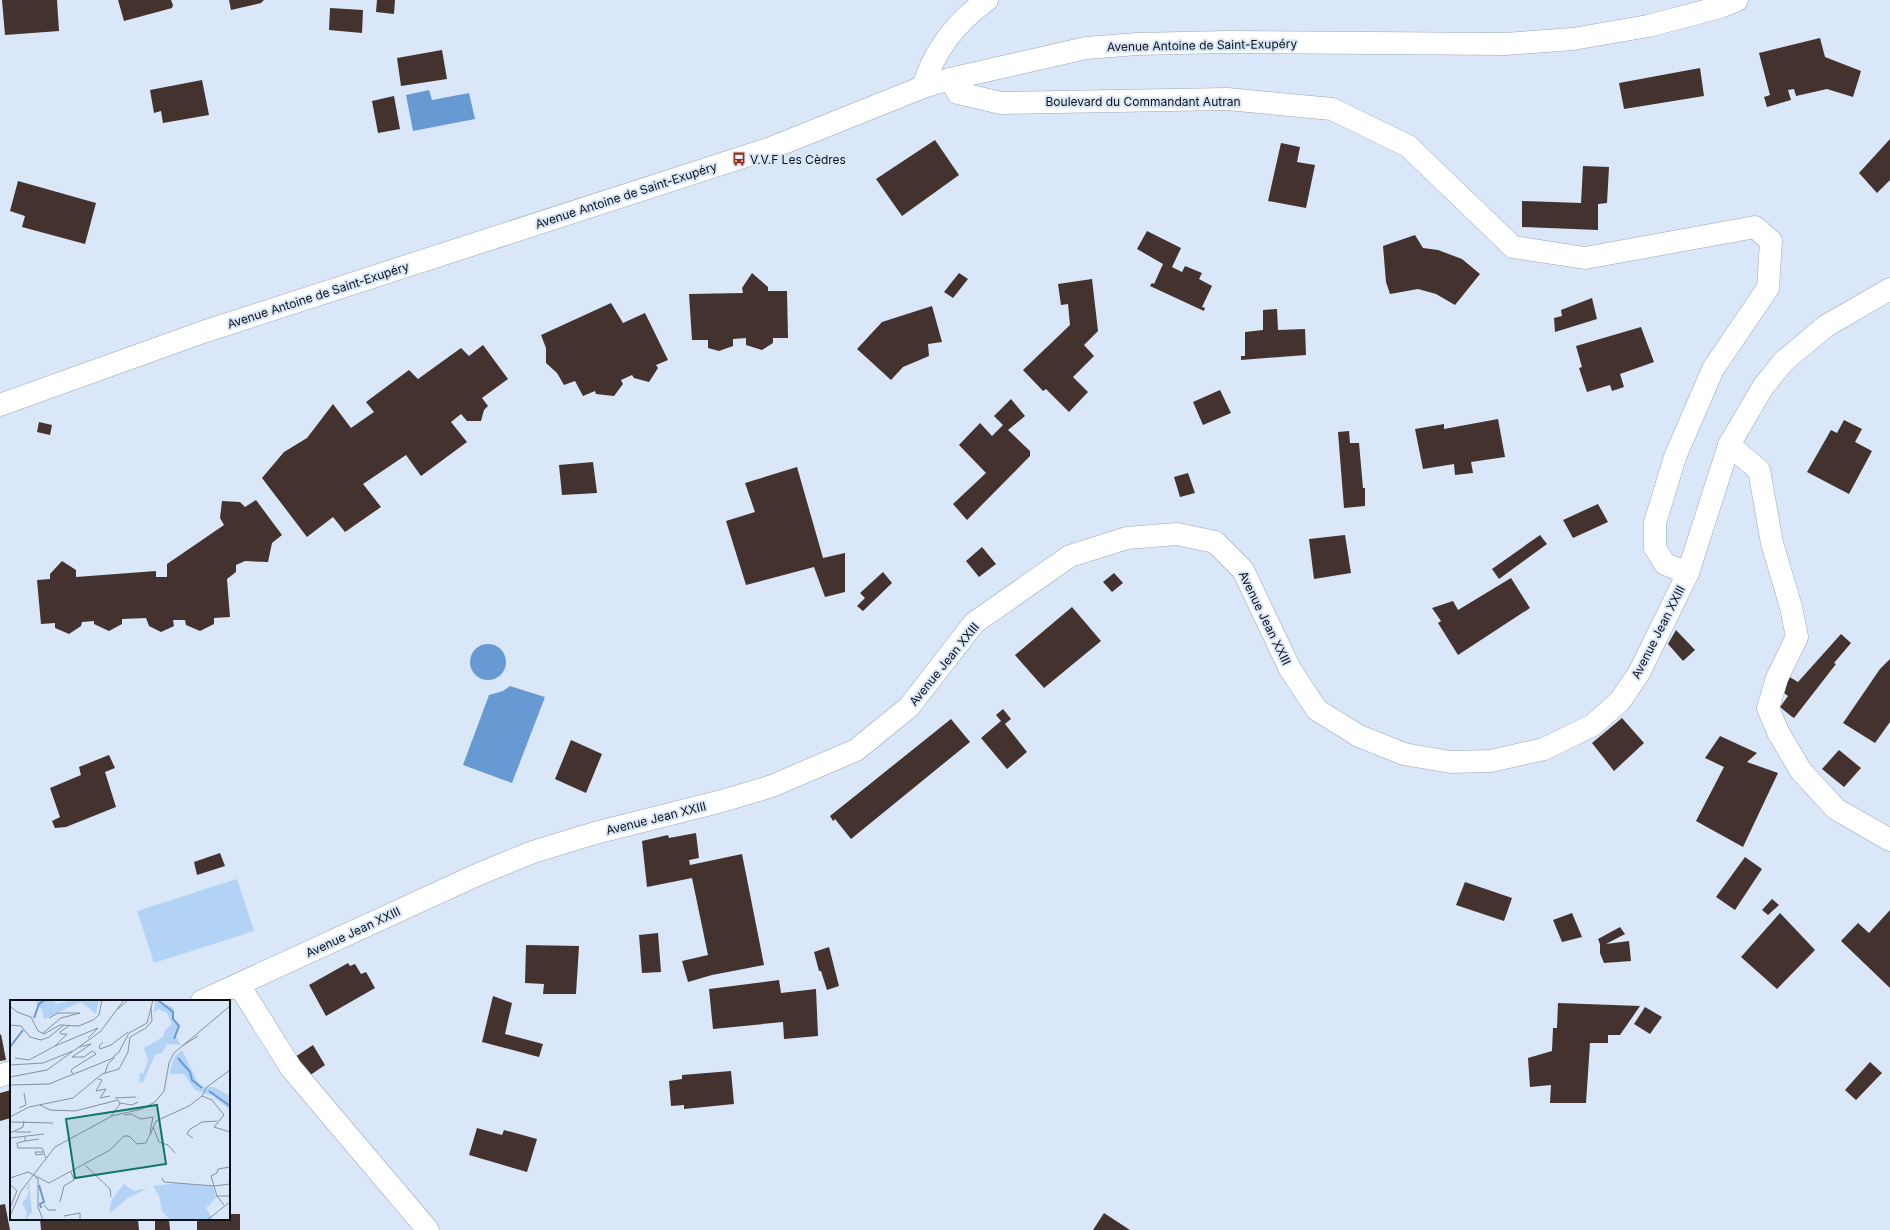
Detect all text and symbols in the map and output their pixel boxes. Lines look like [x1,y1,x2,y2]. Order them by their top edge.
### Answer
street label: Avenue Antoine de Saint-Exupéry [1107,36,1298,54]
street label: Boulevard du Commandant Autran [1045,94,1241,109]
bus stop icon: V.V.F Les Cèdres [731,151,747,167]
place label: V.V.F Les Cèdres [750,152,846,167]
street label: Avenue Antoine de Saint-Exupéry [533,158,719,232]
street label: Avenue Antoine de Saint-Exupéry [225,258,411,332]
street label: Avenue Jean XXIII [1236,569,1294,667]
street label: Avenue Jean XXIII [1628,583,1688,681]
street label: Avenue Jean XXIII [906,619,982,709]
street label: Avenue Jean XXIII [604,798,708,838]
street label: Avenue Jean XXIII [303,903,403,961]
inset map [10,1000,230,1220]

